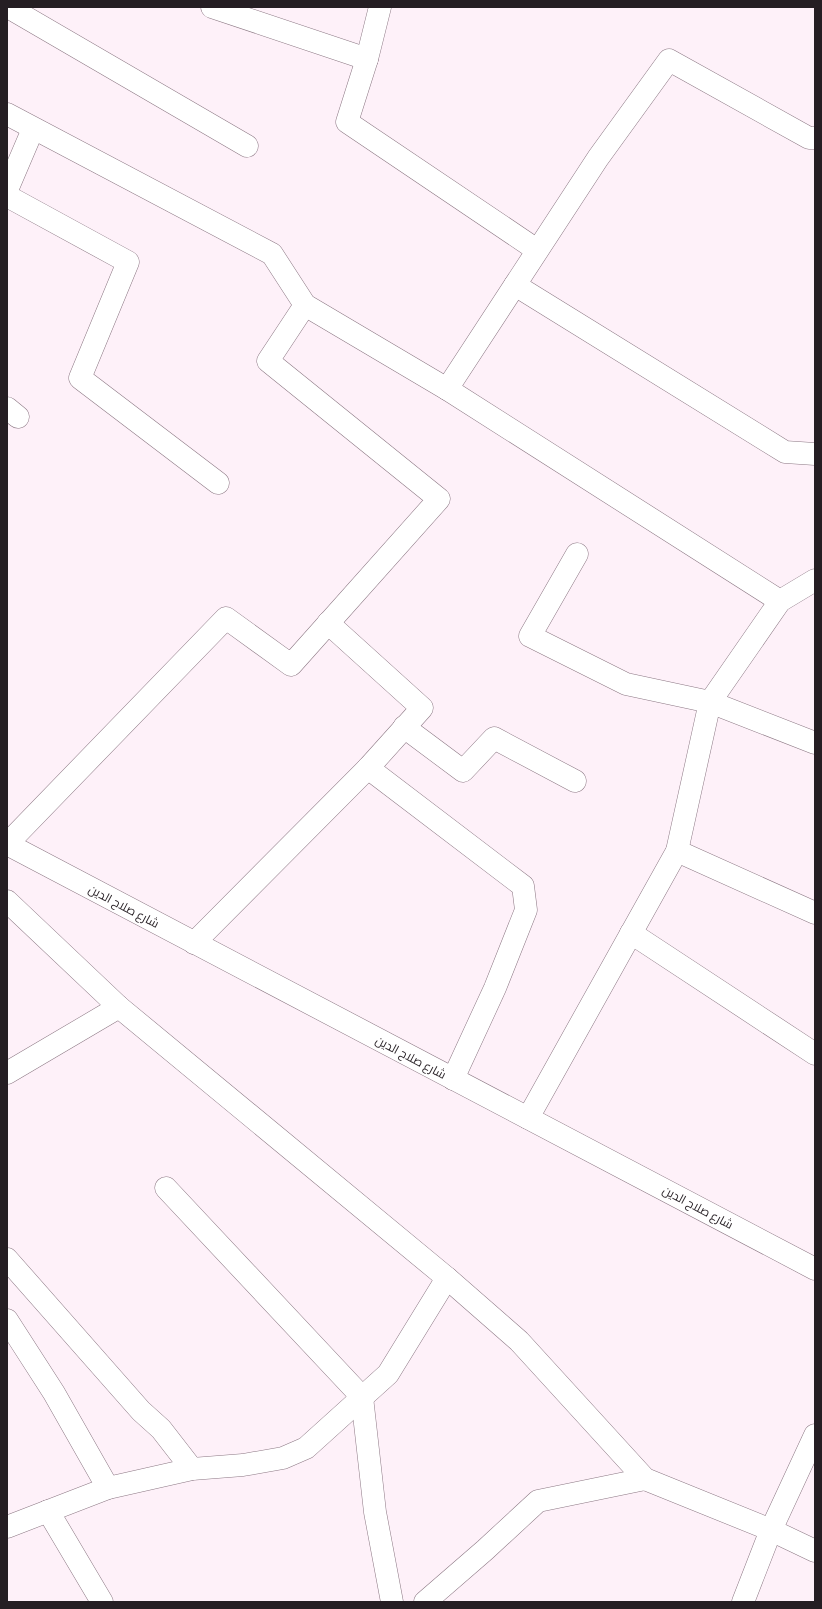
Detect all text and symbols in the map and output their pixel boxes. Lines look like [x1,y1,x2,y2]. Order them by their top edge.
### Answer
street label: شارع صلاح الدين [85,879,163,933]
street label: شارع صلاح الدين [372,1030,450,1084]
street label: شارع صلاح الدين [659,1180,737,1234]

